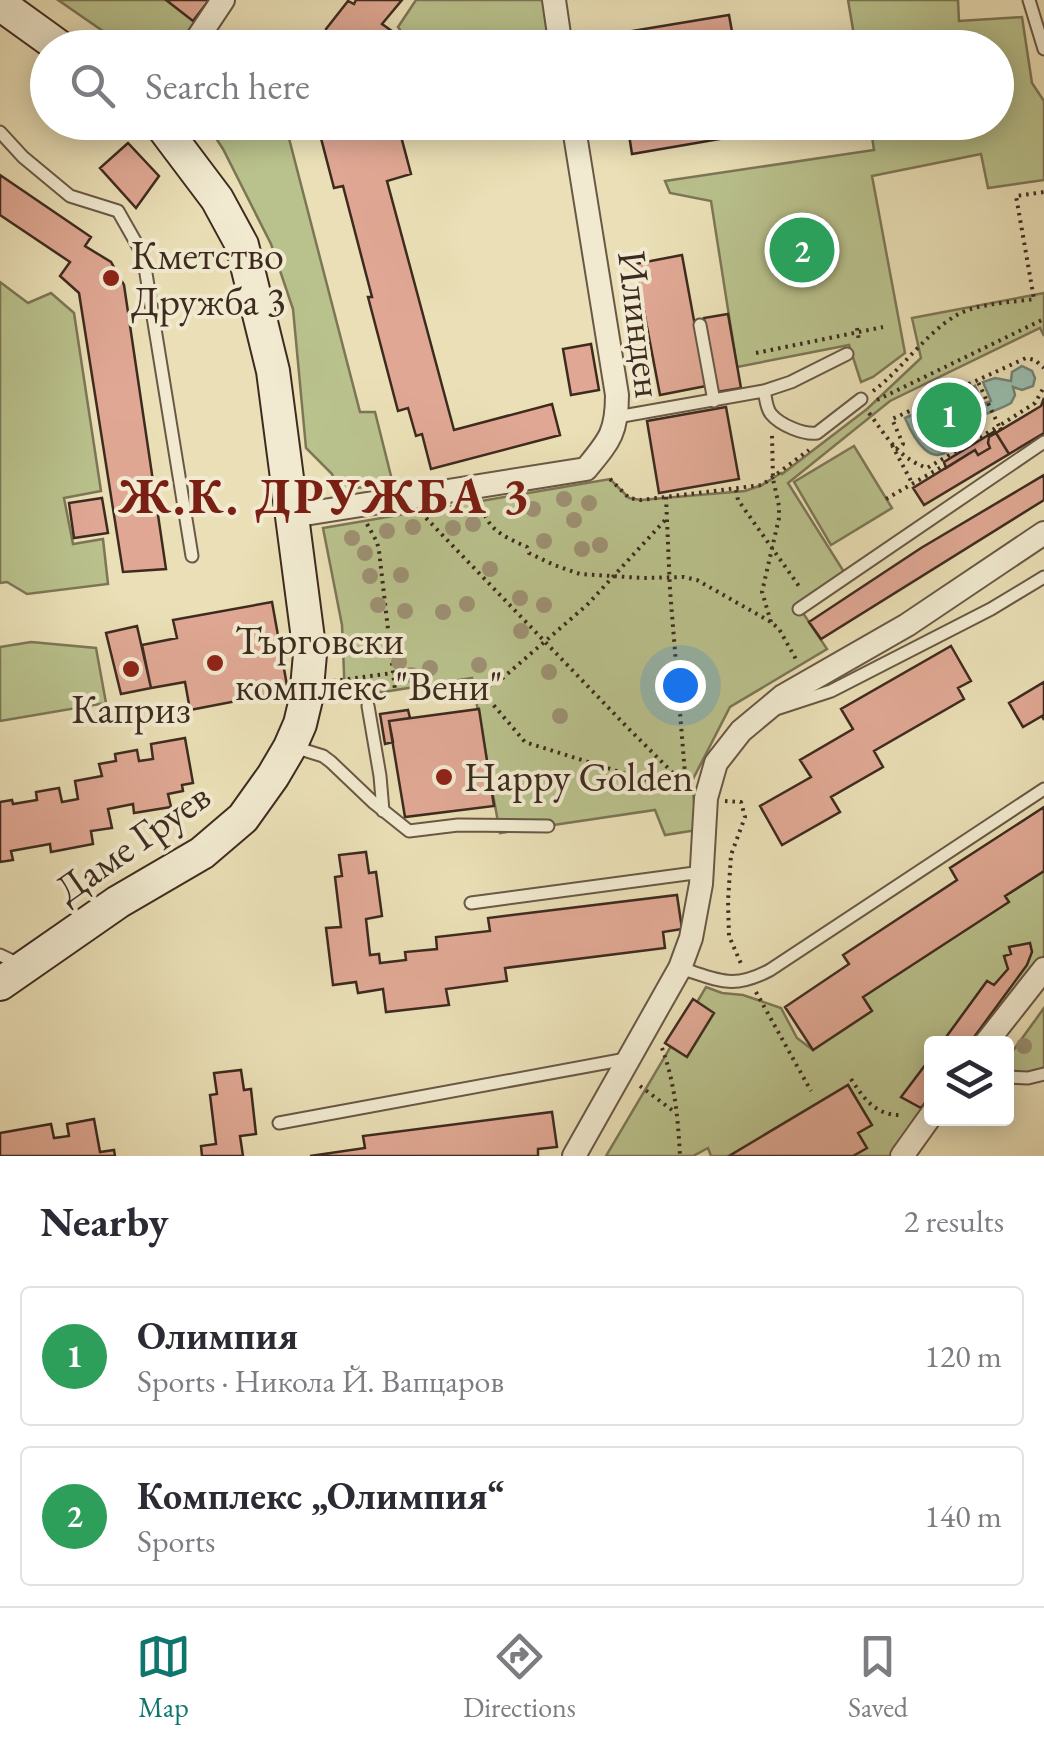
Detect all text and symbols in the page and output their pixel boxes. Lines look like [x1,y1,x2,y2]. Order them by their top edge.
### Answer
search box [30,30,1014,140]
icon: search [65,58,120,113]
text: Search here [145,61,310,110]
pin: 2 [770,212,834,288]
place label: Кметство Дружба 3 [131,229,286,327]
street label: Илинден [606,247,676,401]
marker: Кметство Дружба 3 [100,267,122,289]
pin: 1 [916,378,982,452]
district label: Ж.К. ДРУЖБА 3 [117,463,532,528]
place label: Търговски комплекс "Вени" [235,614,503,712]
marker: Търговски комплекс "Вени" [204,652,226,674]
marker: Каприз [120,658,142,680]
your location [655,660,706,711]
place label: Каприз [71,683,191,735]
place label: Happy Golden [464,751,693,803]
marker: Happy Golden [433,766,455,788]
street label: Даме Груев [44,770,220,914]
map controls [924,1036,1014,1126]
button: layers [924,1036,1014,1126]
text: Nearby [40,1194,169,1249]
text: 2 results [904,1200,1004,1242]
text: Олимпия [137,1311,298,1360]
text: 1 [66,1335,83,1377]
text: 120 m [925,1335,1002,1377]
text: Sports · Никола Й. Вапцаров [137,1360,504,1402]
text: Комплекс „Олимпия“ [137,1471,504,1520]
text: 2 [66,1495,83,1537]
text: 140 m [925,1495,1002,1537]
text: Sports [137,1520,215,1562]
tab: Map [136,1629,191,1725]
tab: Directions [463,1629,576,1725]
tab: Saved [848,1629,908,1725]

